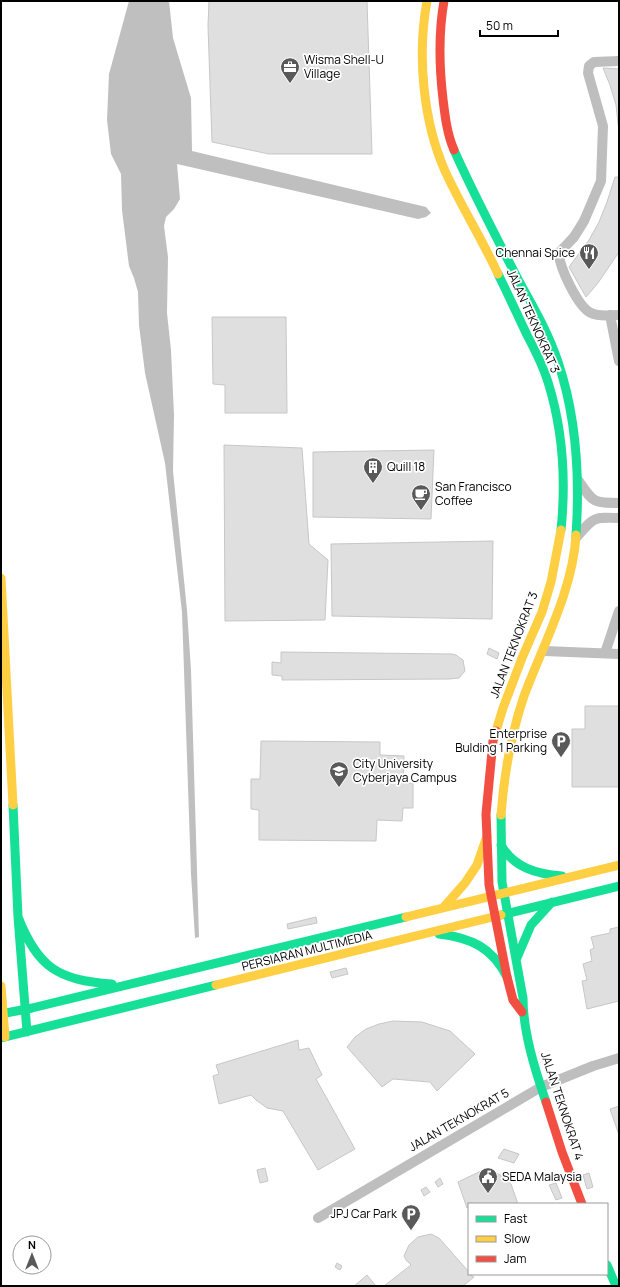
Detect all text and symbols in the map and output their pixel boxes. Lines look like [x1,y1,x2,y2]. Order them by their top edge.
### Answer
scale bar [480,12,558,38]
text: 50 m [486,17,513,34]
place label: Wisma Shell-U Village [304,51,384,82]
office icon: Wisma Shell-U Village [279,56,301,84]
restaurant icon: Chennai Spice [578,242,600,270]
place label: Chennai Spice [496,244,575,261]
street label: JALAN TEKNOKRAT 3 [503,266,564,376]
building icon: Quill 18 [362,456,384,484]
place label: Quill 18 [387,458,425,475]
place label: San Francisco Coffee [435,478,512,509]
cafe icon: San Francisco Coffee [410,483,432,511]
street label: JALAN TEKNOKRAT 3 [485,589,542,700]
place label: Enterprise Bulding 1 Parking [455,725,547,756]
parking icon: Enterprise Bulding 1 Parking [550,730,572,758]
place label: City University Cyberjaya Campus [353,755,457,786]
school or university icon: City University Cyberjaya Campus [328,760,350,788]
street label: PERSIARAN MULTIMEDIA [240,926,374,975]
street label: JALAN TEKNOKRAT 4 [537,1049,588,1162]
street label: JALAN TEKNOKRAT 5 [406,1084,512,1155]
public building icon: SEDA Malaysia [477,1166,499,1194]
place label: SEDA Malaysia [502,1168,582,1185]
parking icon: JPJ Car Park [400,1203,422,1231]
legend [468,1203,608,1275]
place label: JPJ Car Park [331,1205,398,1222]
text: Fast [504,1210,528,1227]
text: Slow [504,1230,530,1247]
north arrow [12,1235,52,1275]
text: N [28,1237,36,1252]
text: Jam [504,1250,526,1267]

